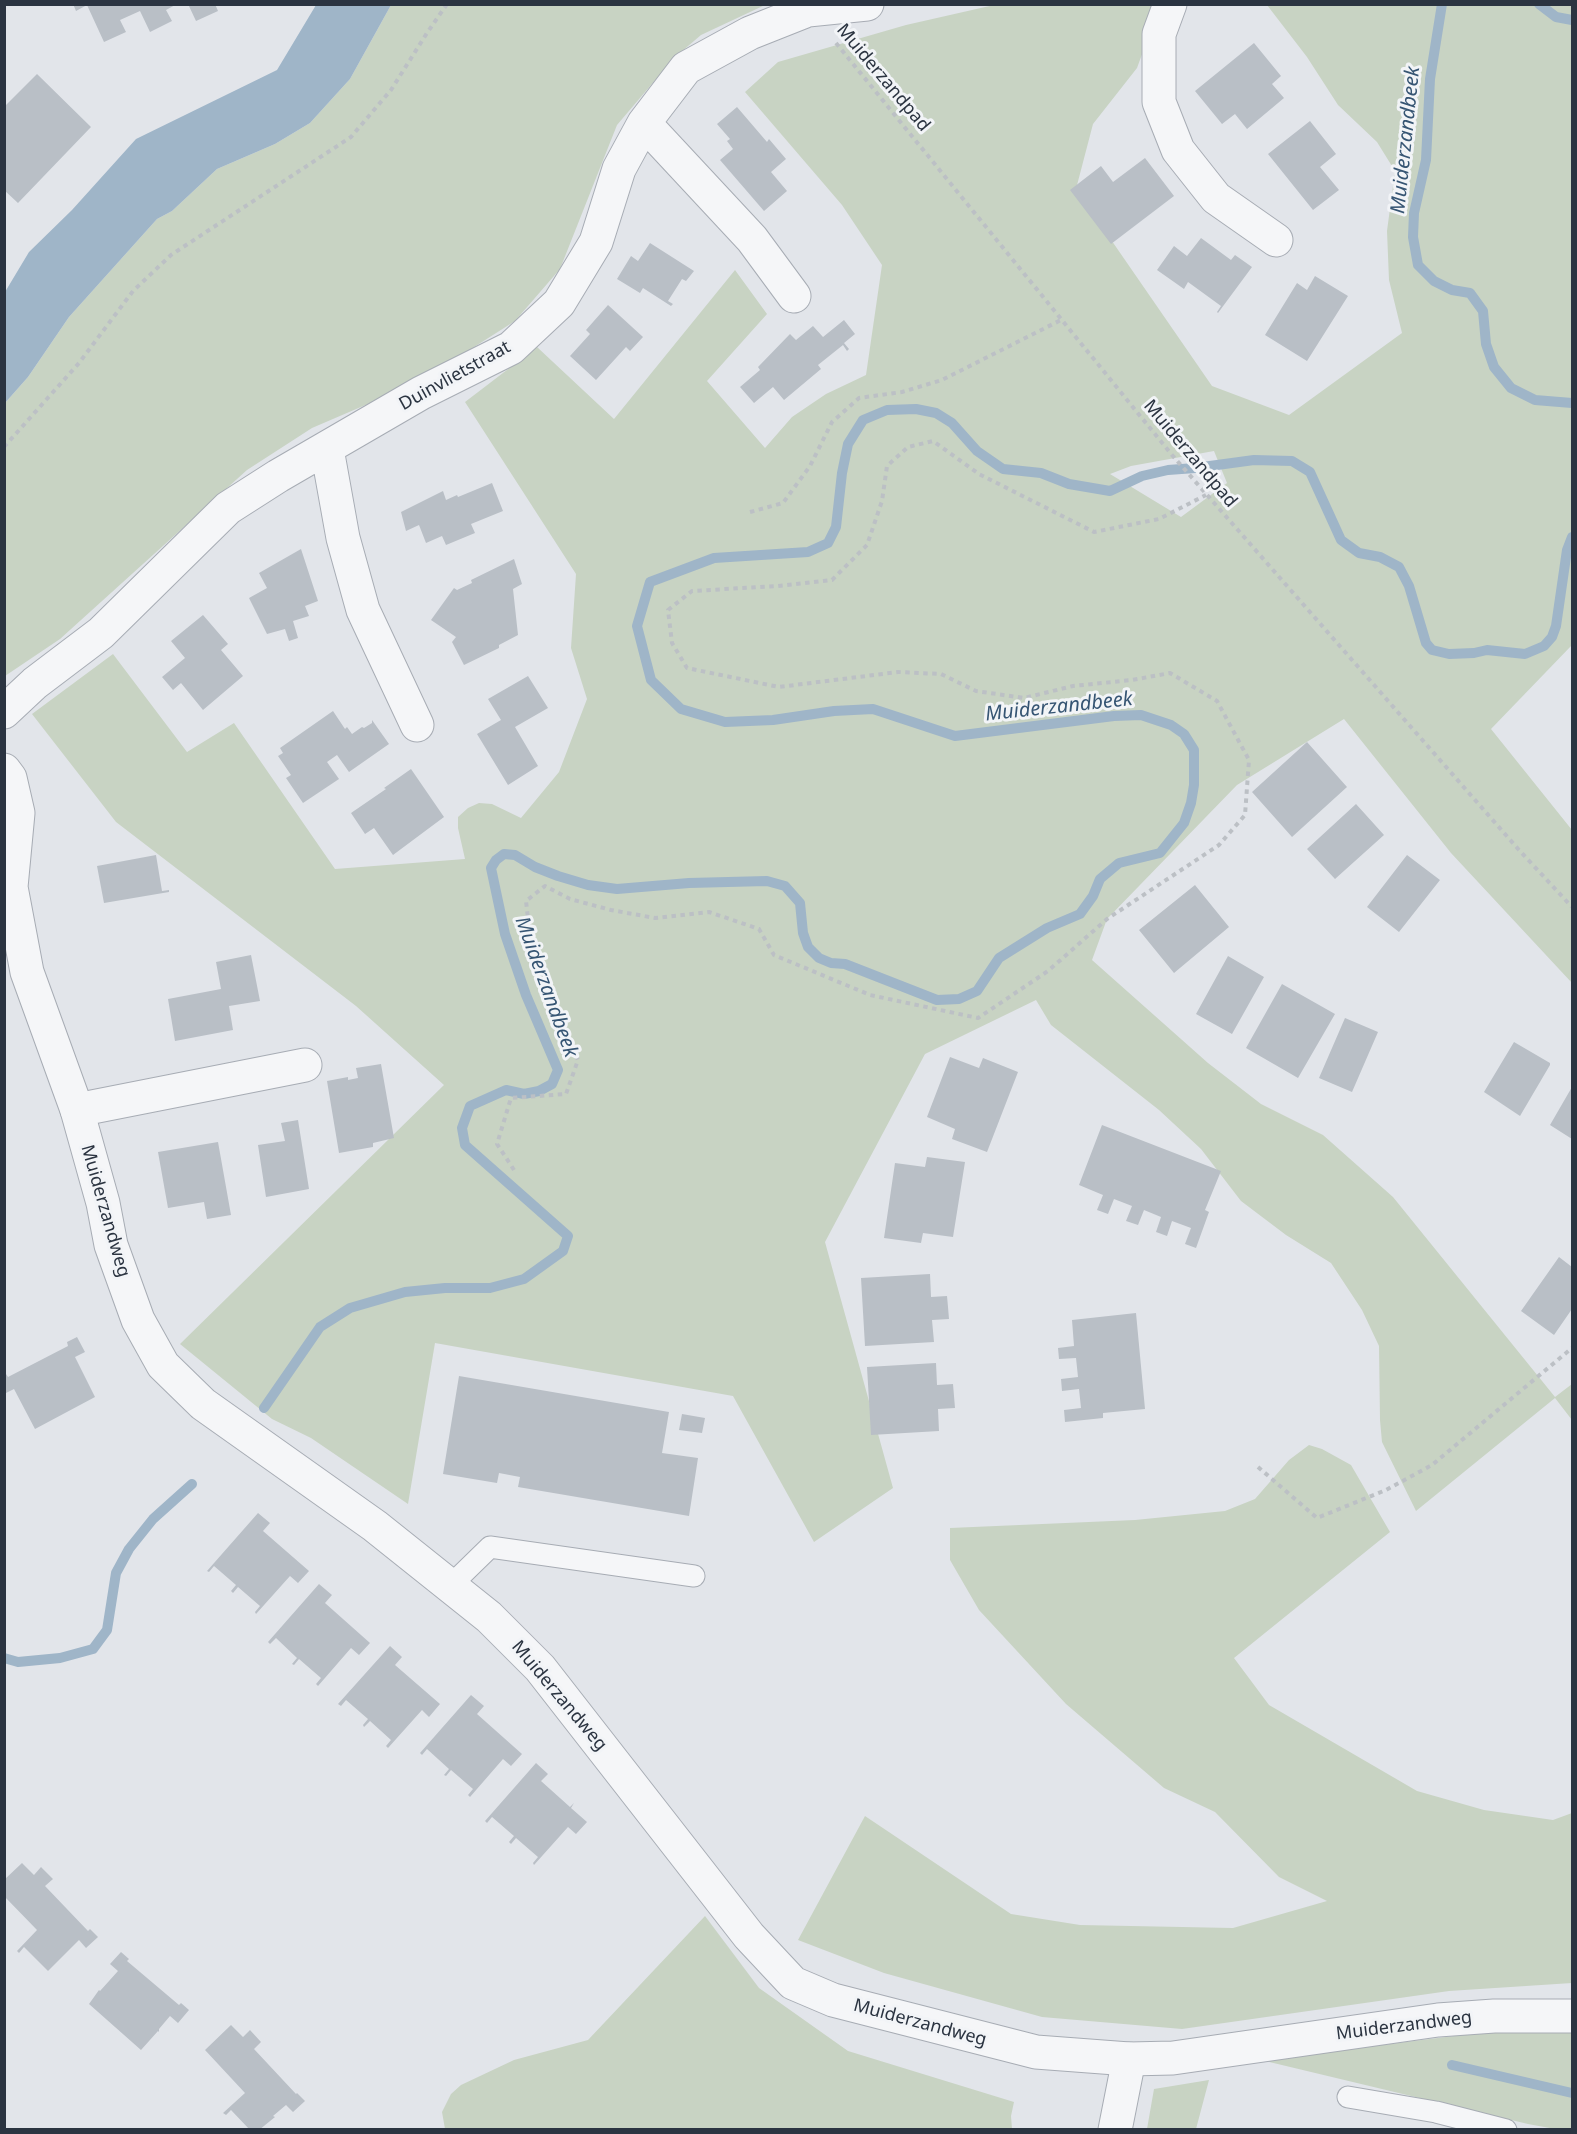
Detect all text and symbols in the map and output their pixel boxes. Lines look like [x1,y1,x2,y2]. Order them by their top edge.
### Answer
street label: Muiderzandpad [832,20,934,136]
water label: Muiderzandbeek [1386,65,1426,215]
street label: Duinvlietstraat [396,336,514,416]
street label: Muiderzandpad [1139,396,1241,512]
water label: Muiderzandbeek [984,687,1134,727]
water label: Muiderzandbeek [509,913,583,1061]
street label: Muiderzandweg [76,1142,134,1280]
street label: Muiderzandweg [507,1637,611,1755]
street label: Muiderzandweg [851,1995,989,2051]
street label: Muiderzandweg [1335,2007,1473,2045]

